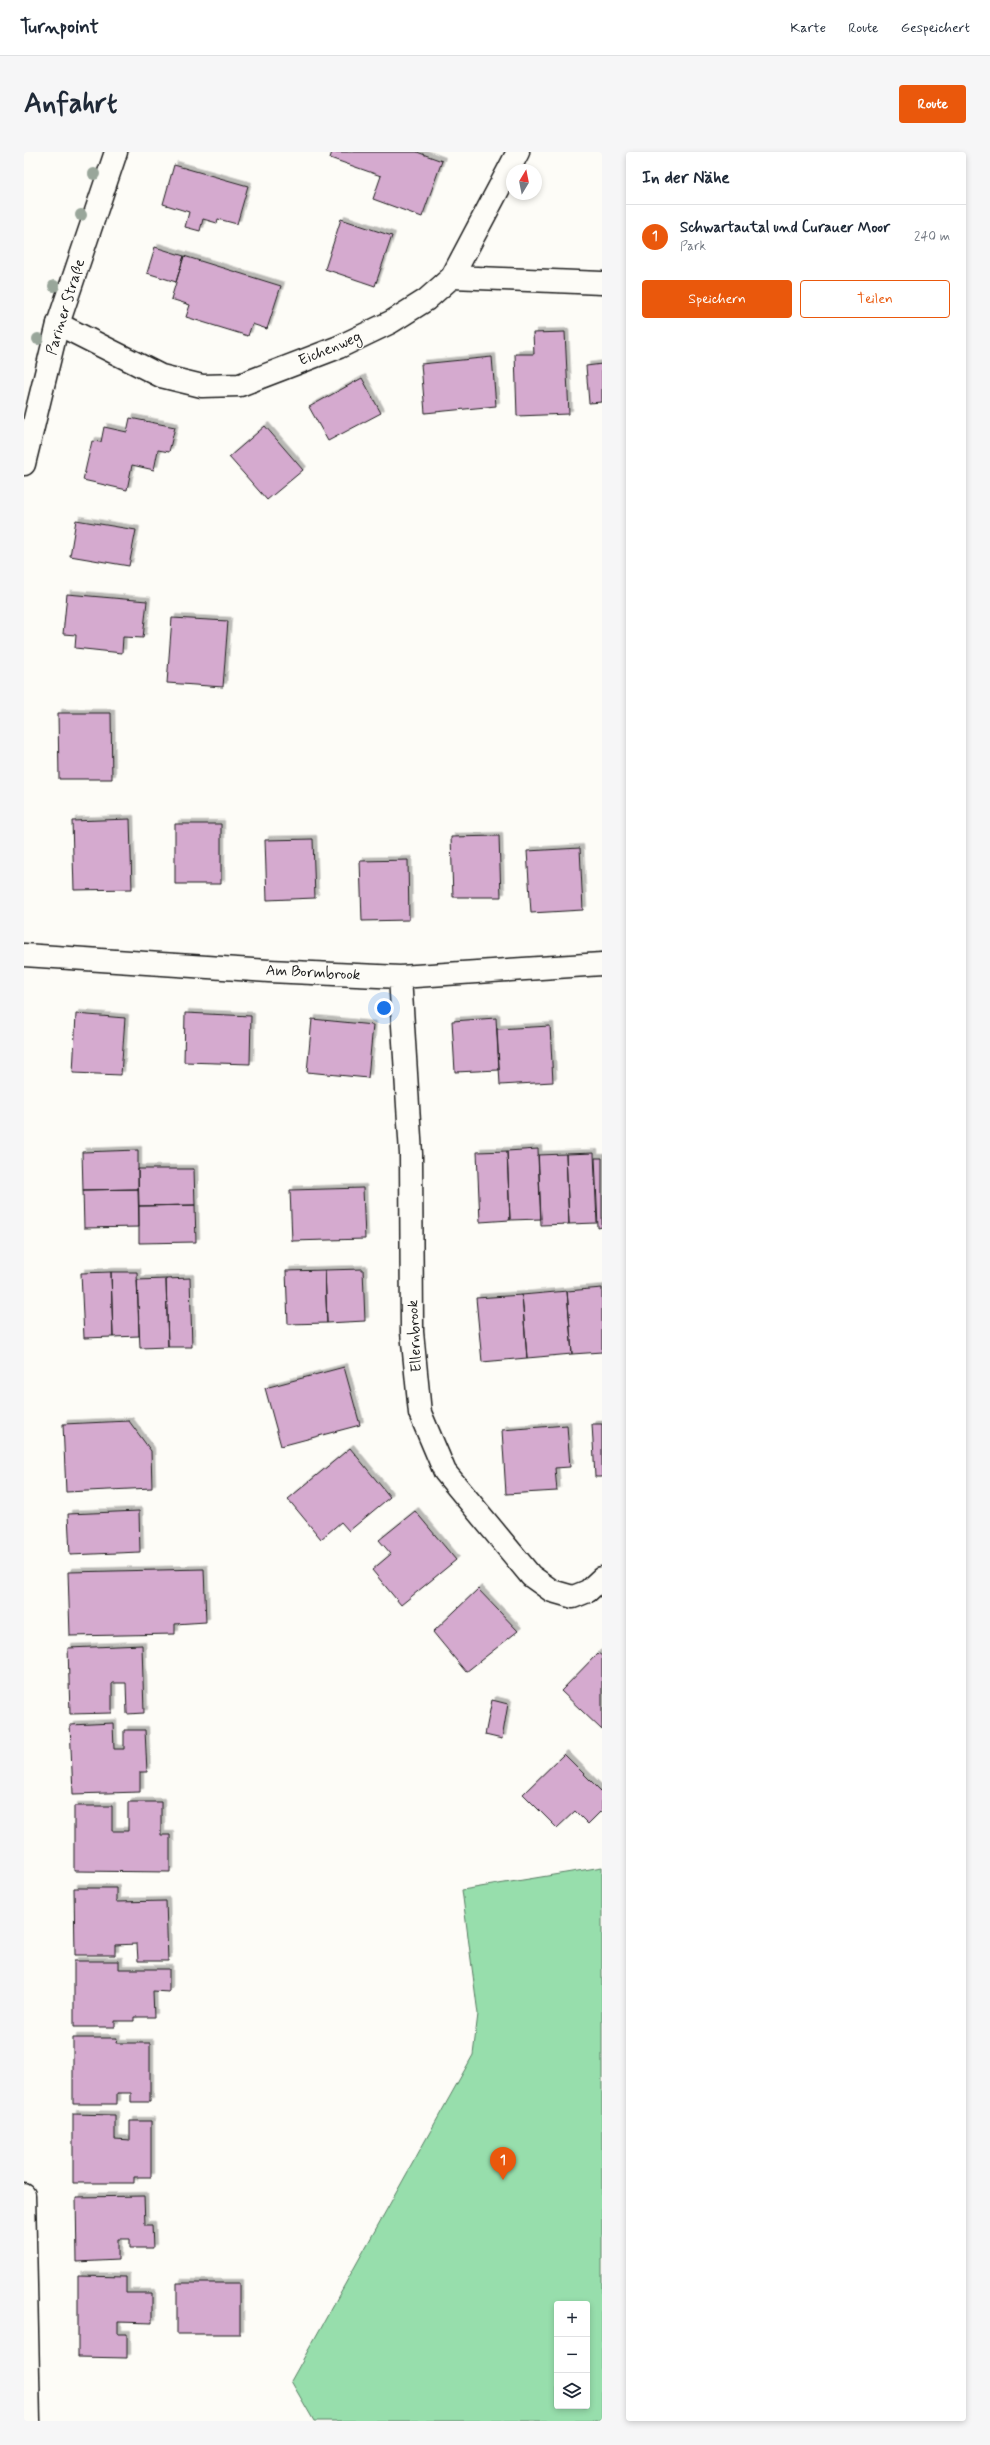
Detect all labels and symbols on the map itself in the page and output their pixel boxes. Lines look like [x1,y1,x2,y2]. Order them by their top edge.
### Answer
north arrow [506,164,542,200]
street label: Pariner Straße [42,257,90,357]
street label: Eichenweg [296,327,365,372]
street label: Am Bormbrook [265,961,361,985]
your location [374,998,394,1018]
street label: Ellernbrook [403,1299,427,1373]
pin: 1 [490,2147,516,2180]

